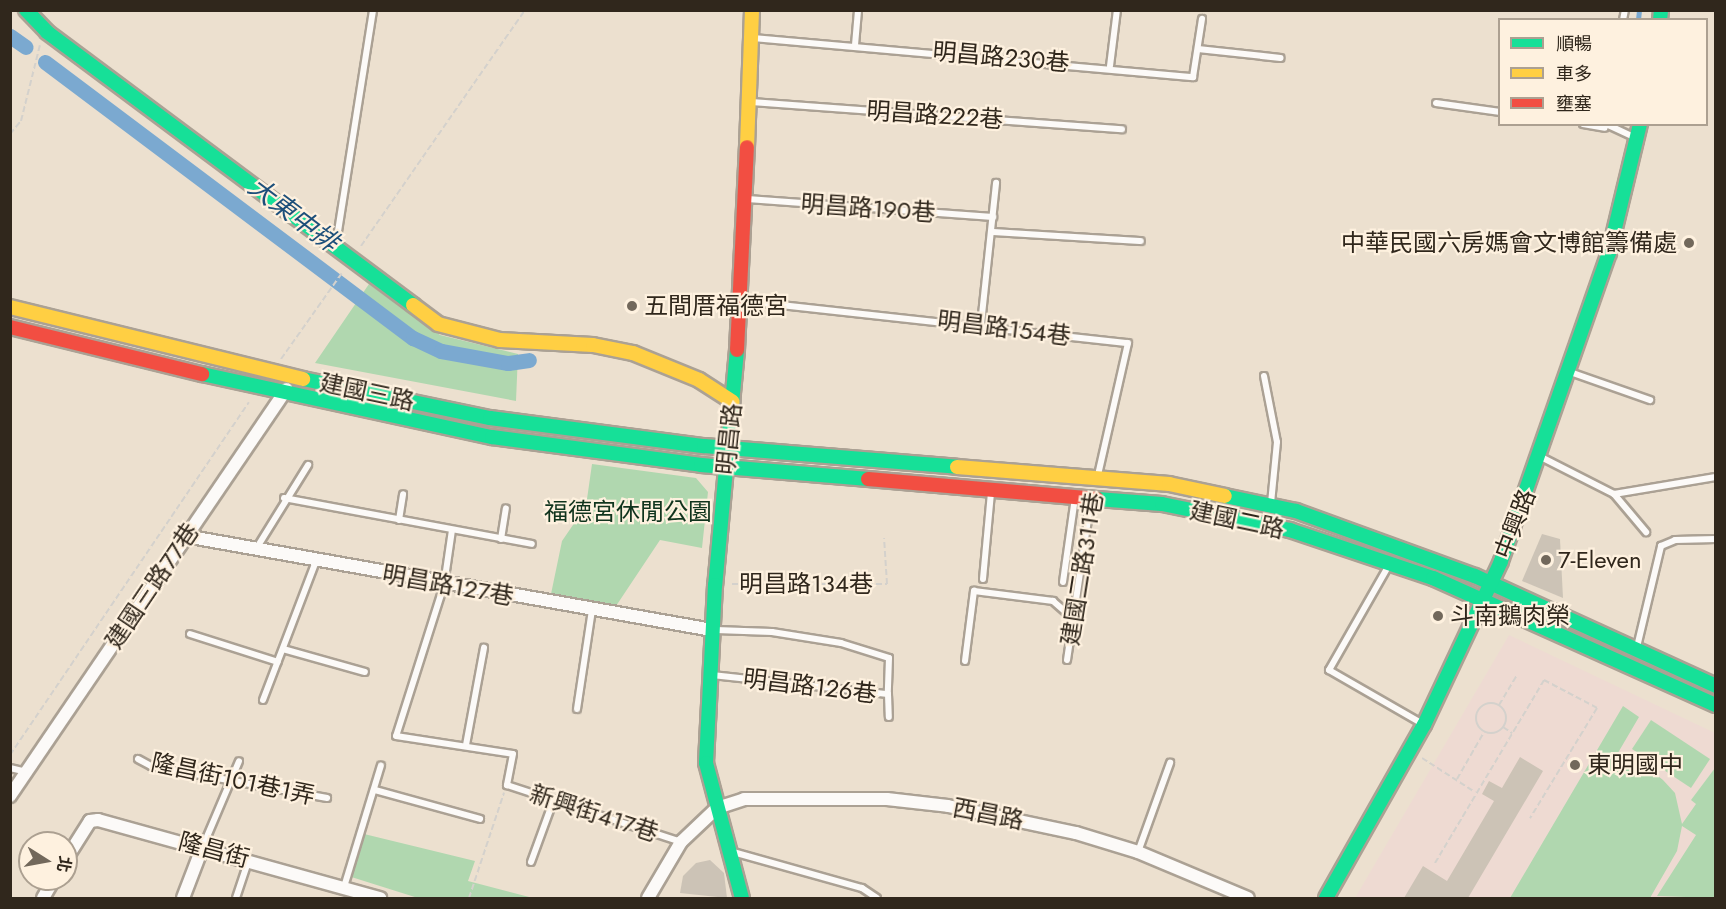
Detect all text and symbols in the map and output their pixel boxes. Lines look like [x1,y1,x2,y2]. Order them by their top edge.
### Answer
legend [1498,18,1708,126]
text: 順暢 [1556,31,1592,57]
street label: 明昌路230巷 [931,37,1071,77]
text: 車多 [1556,61,1592,87]
text: 壅塞 [1556,91,1592,117]
street label: 明昌路222巷 [866,96,1004,134]
water label: 大東中排 [242,171,344,259]
street label: 明昌路190巷 [800,189,936,227]
place label: 中華民國六房媽會文博館籌備處 [1341,229,1677,257]
marker: 中華民國六房媽會文博館籌備處 [1682,236,1696,250]
place label: 五間厝福德宮 [644,292,788,320]
marker: 五間厝福德宮 [625,299,639,313]
street label: 明昌路154巷 [936,306,1072,350]
street label: 建國三路 [317,368,417,416]
street label: 明昌路 [711,402,747,476]
street label: 中興路 [1489,485,1541,563]
street label: 建國二路311巷 [1056,490,1108,648]
street label: 建國二路 [1187,496,1287,544]
park label: 福德宮休閒公園 [544,498,712,526]
street label: 建國三路77巷 [99,518,205,654]
place label: 7-Eleven [1558,546,1642,574]
marker: 7-Eleven [1539,553,1553,567]
street label: 明昌路127巷 [380,559,516,611]
street label: 明昌路134巷 [739,570,873,598]
place label: 斗南鵝肉榮 [1450,602,1570,630]
marker: 斗南鵝肉榮 [1431,609,1445,623]
street label: 明昌路126巷 [742,664,878,708]
street label: 隆昌街101巷1弄 [148,748,318,810]
place label: 東明國中 [1587,751,1683,779]
marker: 東明國中 [1568,758,1582,772]
street label: 新興街417巷 [526,779,662,847]
street label: 西昌路 [950,793,1026,835]
street label: 隆昌街 [175,827,253,873]
north arrow [18,831,78,891]
text: 北 [51,854,77,874]

